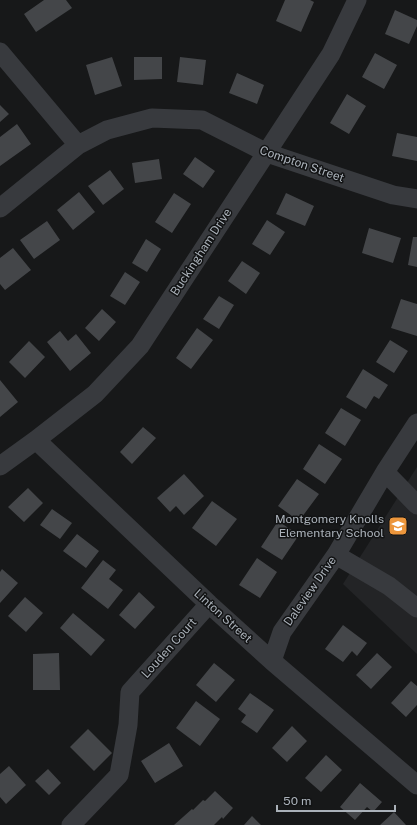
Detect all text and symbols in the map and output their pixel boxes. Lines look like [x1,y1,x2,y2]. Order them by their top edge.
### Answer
street label: Compton Street [258,143,346,185]
street label: Buckingham Drive [168,206,235,298]
place label: Montgomery Knolls Elementary School [275,512,384,540]
school or university icon: Montgomery Knolls Elementary School [387,515,409,537]
street label: Daleview Drive [281,553,339,628]
street label: Linton Street [191,586,255,646]
street label: Louden Court [139,615,200,681]
scale bar [277,787,395,813]
text: 50 m [283,794,311,808]

